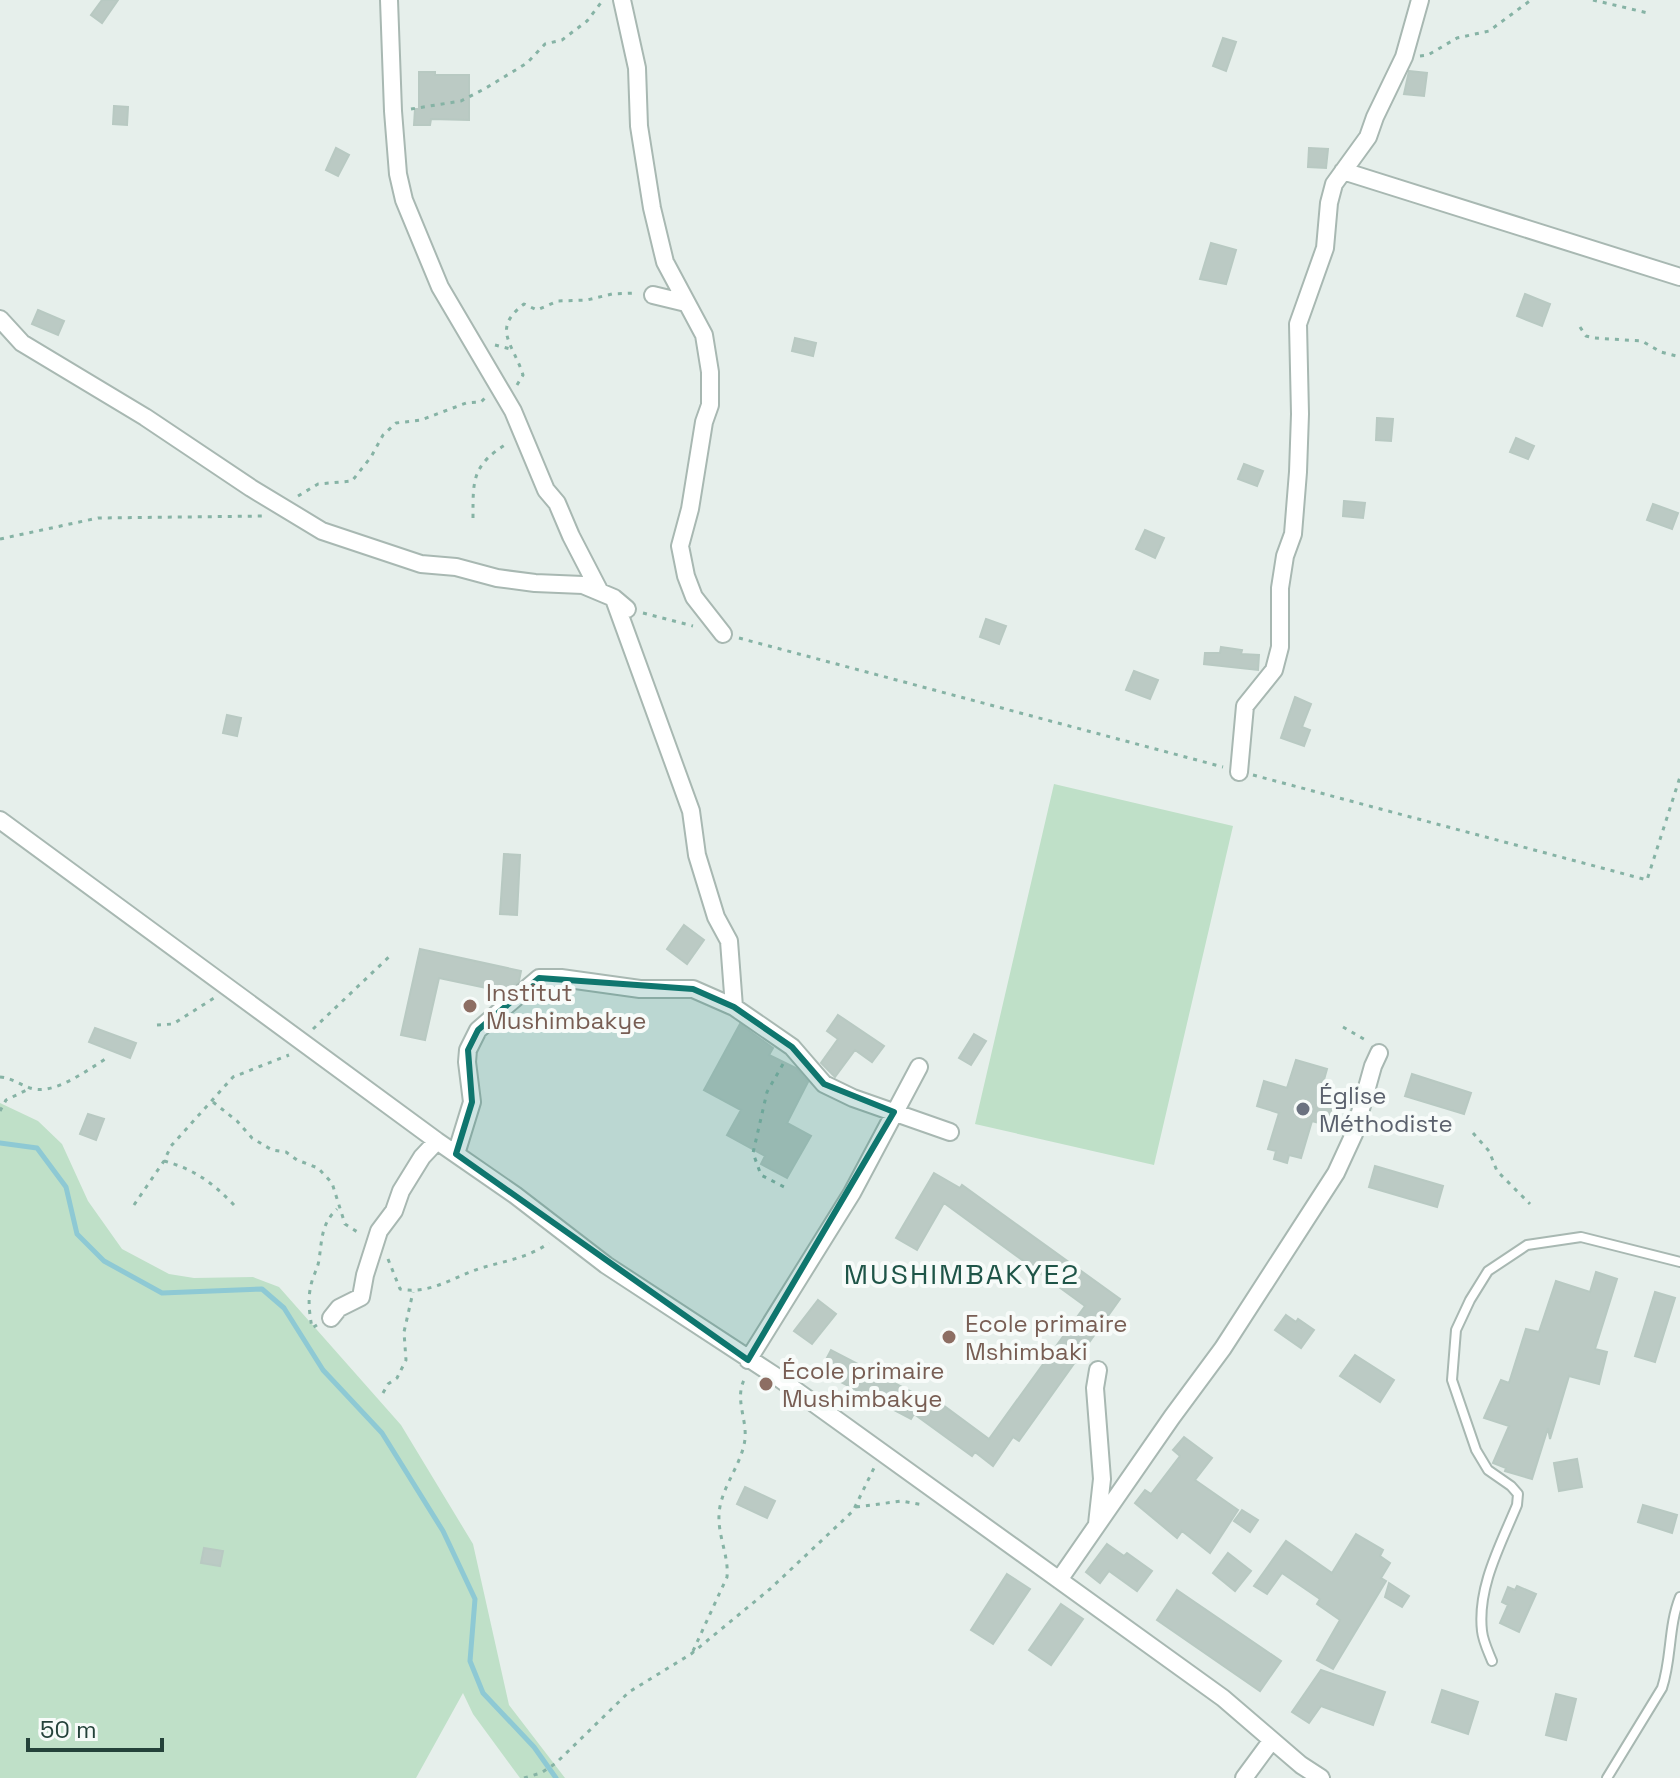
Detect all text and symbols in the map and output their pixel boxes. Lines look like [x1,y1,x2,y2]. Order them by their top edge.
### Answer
place label: Institut Mushimbakye [486,977,646,1036]
marker: Institut Mushimbakye [461,997,479,1015]
place label: Église Méthodiste [1319,1080,1453,1139]
marker: Église Méthodiste [1294,1100,1312,1118]
district label: MUSHIMBAKYE2 [844,1256,1080,1292]
place label: Ecole primaire Mshimbaki [965,1308,1127,1367]
marker: Ecole primaire Mshimbaki [940,1328,958,1346]
place label: École primaire Mushimbakye [782,1355,944,1414]
marker: École primaire Mushimbakye [757,1375,775,1393]
scale bar [28,1702,162,1752]
text: 50 m [40,1714,97,1745]

